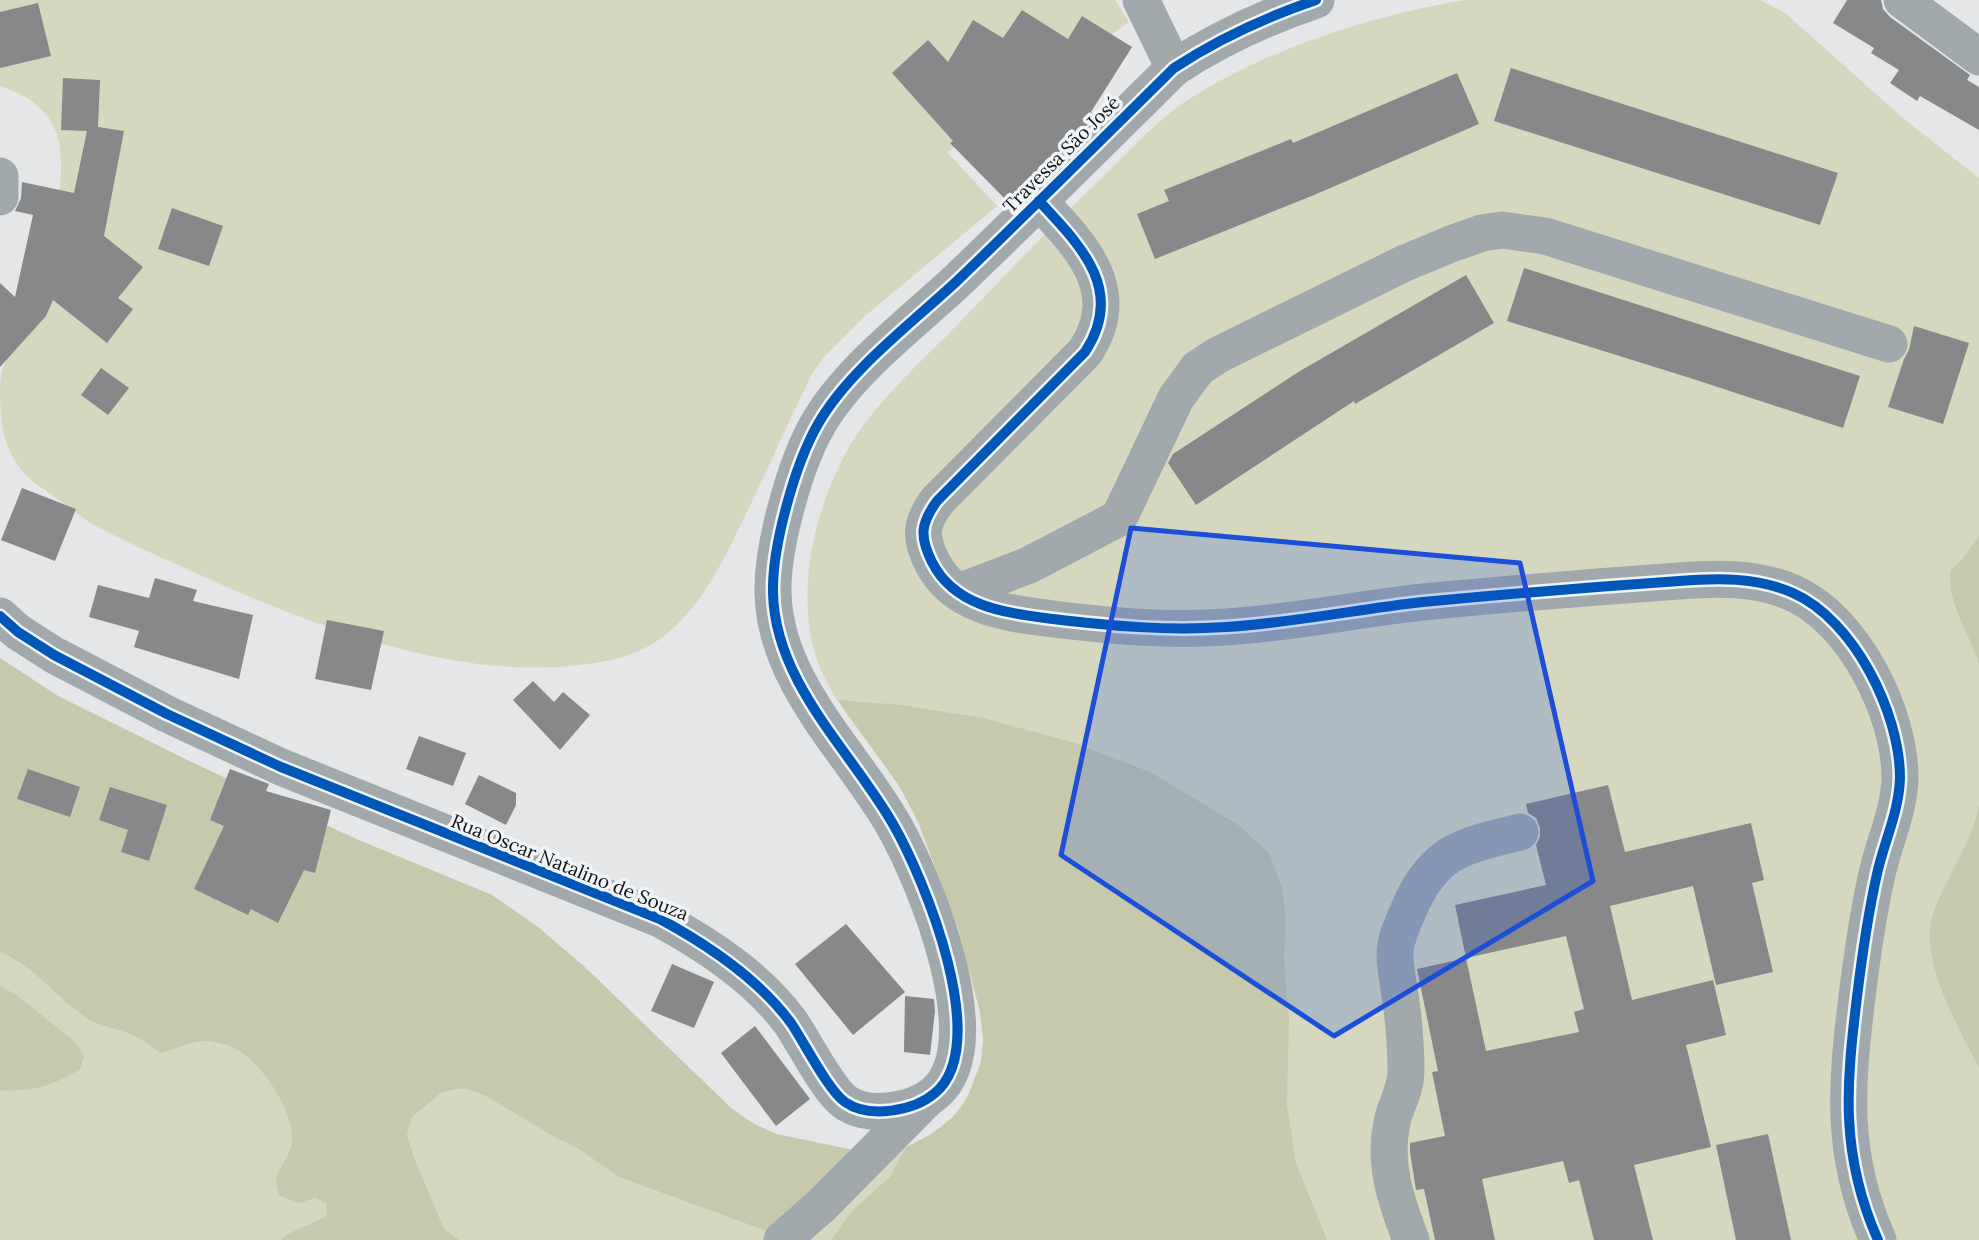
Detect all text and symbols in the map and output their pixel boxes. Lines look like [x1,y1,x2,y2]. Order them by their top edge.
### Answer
street label: Travessa São José [997,90,1125,218]
street label: Rua Oscar Natalino de Souza [448,808,692,926]

